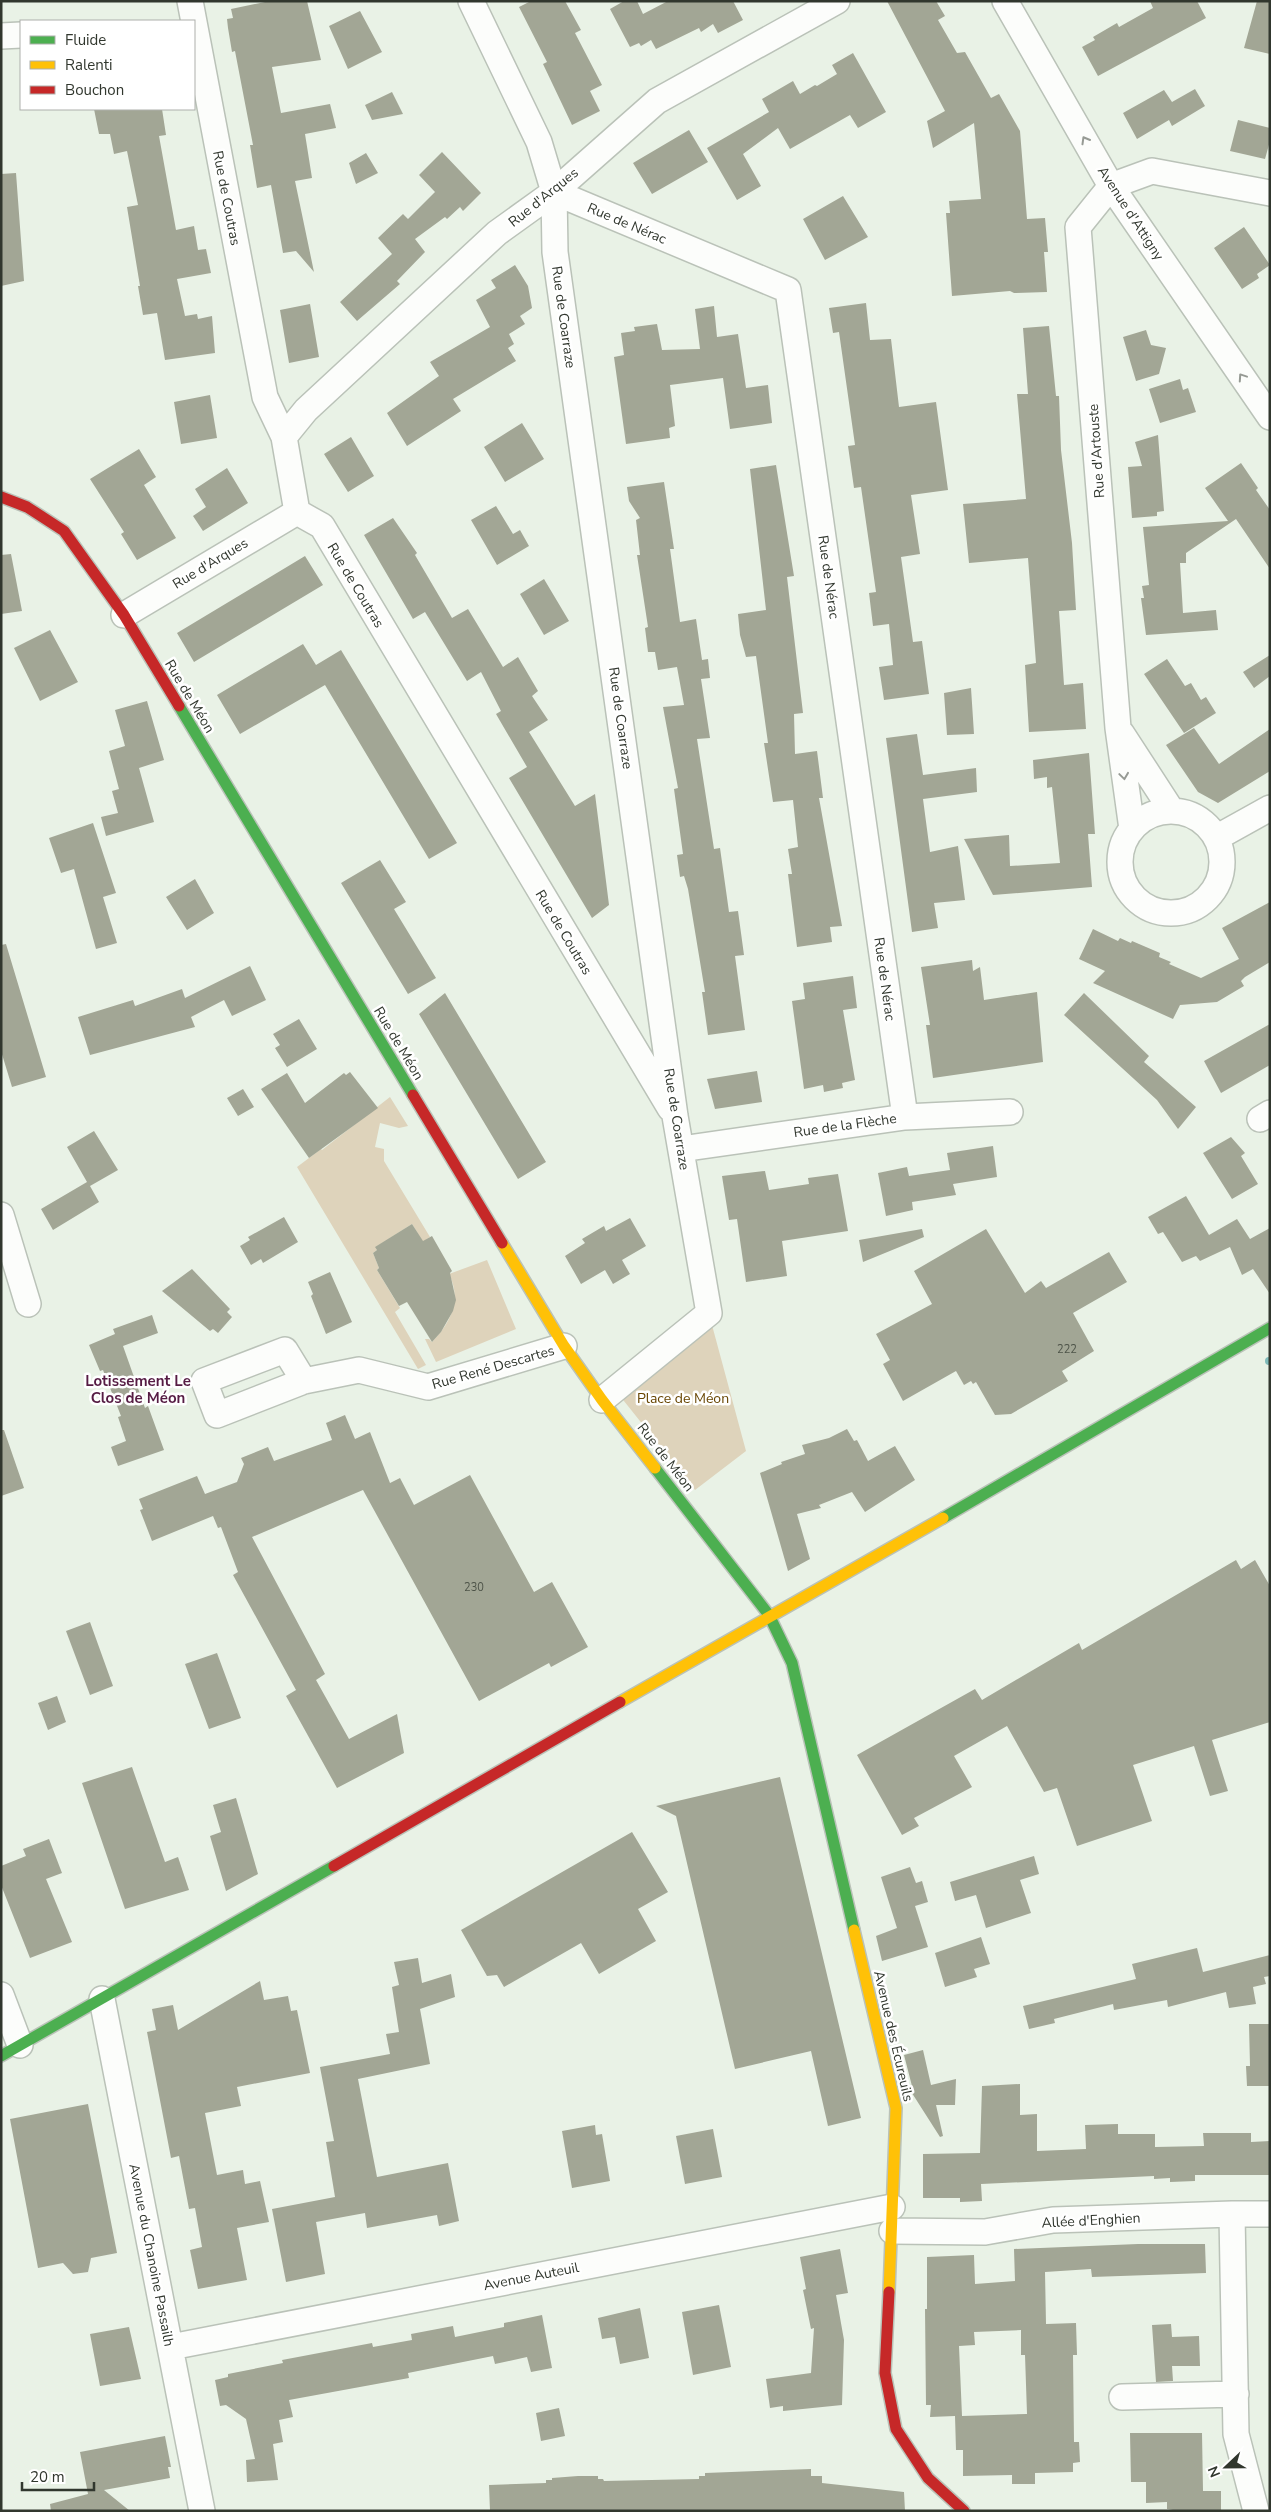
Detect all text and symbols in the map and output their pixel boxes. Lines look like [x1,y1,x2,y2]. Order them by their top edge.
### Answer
legend [20,20,195,110]
text: Fluide [65,30,106,50]
text: Ralenti [65,55,113,75]
text: Bouchon [65,80,124,100]
one-way arrow [1081,136,1091,145]
street label: Rue de Coutras [208,149,245,247]
street label: Rue d'Arques [504,163,582,231]
street label: Avenue d'Attigny [1093,163,1169,265]
street label: Rue de Nérac [584,198,670,249]
street label: Rue de Coarraze [547,265,580,369]
one-way arrow [1239,373,1248,383]
street label: Rue d'Artouste [1084,403,1109,499]
street label: Rue d'Arques [169,533,252,593]
street label: Rue de Nérac [813,534,844,621]
street label: Rue de Coutras [323,539,389,632]
street label: Rue de Méon [160,656,219,737]
street label: Rue de Coarraze [604,666,637,770]
one-way arrow [1118,772,1129,780]
street label: Rue de Coutras [531,886,597,979]
street label: Rue de Nérac [869,936,900,1023]
street label: Rue de Méon [369,1003,428,1084]
street label: Rue de Coarraze [659,1067,694,1171]
street label: Rue de la Flèche [792,1109,898,1142]
street label: Rue René Descartes [430,1341,557,1394]
house number: 222 [1057,1342,1077,1357]
district label: Lotissement Le Clos de Méon [85,1371,191,1408]
park label: Place de Méon [637,1389,729,1408]
street label: Rue de Méon [633,1419,699,1496]
house number: 230 [464,1580,484,1595]
street label: Avenue des Écureuils [869,1969,918,2104]
street label: Avenue du Chanoine Passailh [124,2162,179,2348]
street label: Allée d'Enghien [1041,2208,1141,2233]
street label: Avenue Auteuil [482,2258,581,2295]
north arrow [1201,2442,1251,2492]
scale bar [22,2460,95,2492]
text: N [1204,2463,1225,2480]
text: 20 m [30,2467,65,2487]

